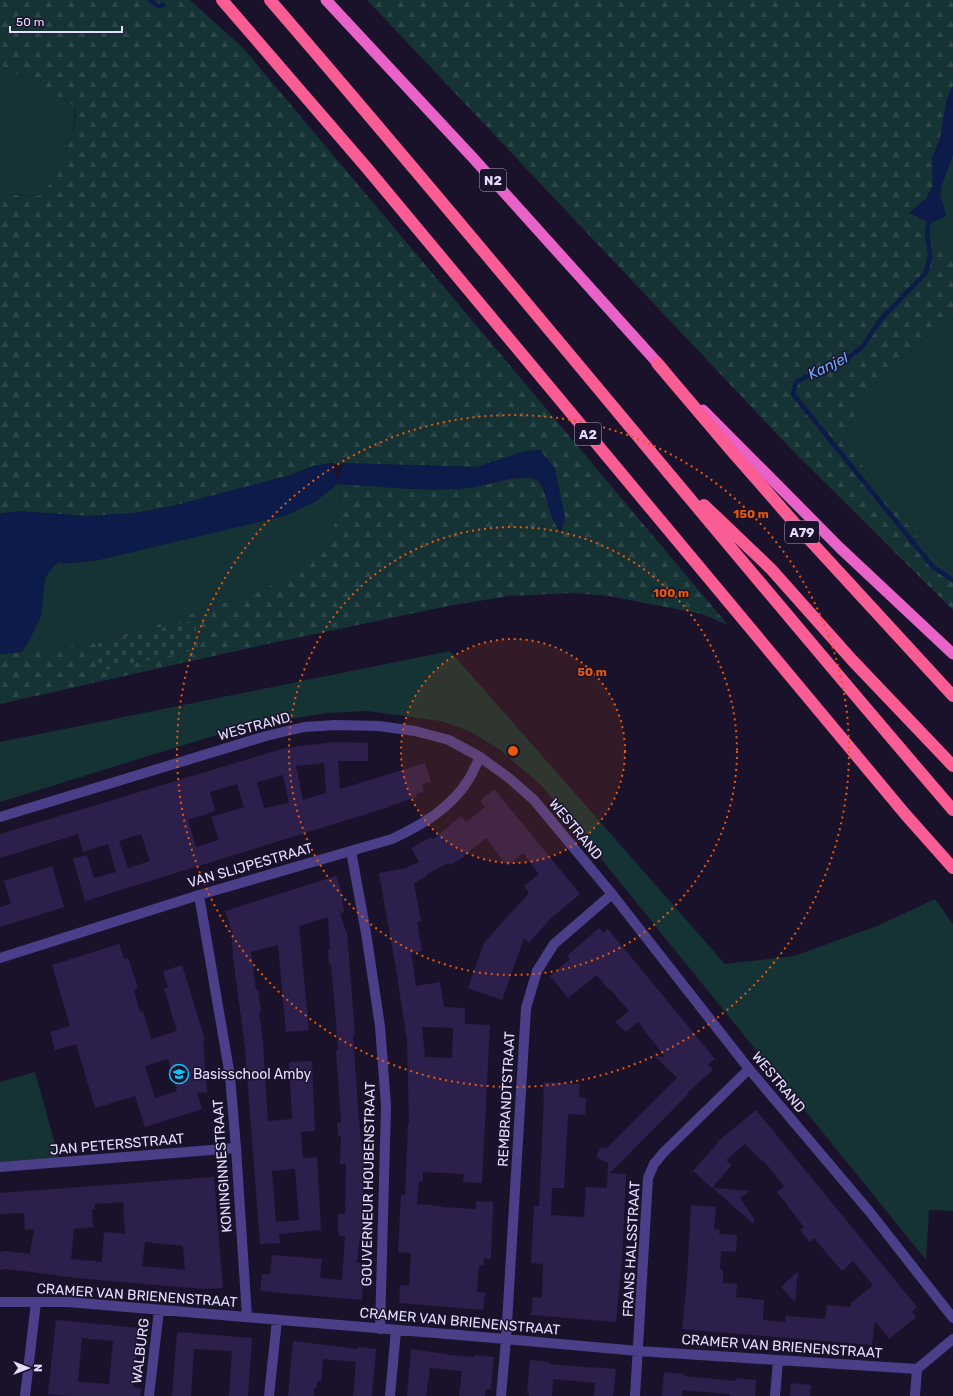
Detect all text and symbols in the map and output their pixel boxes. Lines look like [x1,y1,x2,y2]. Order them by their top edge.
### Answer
scale bar [10,8,122,34]
text: 50 m [16,15,44,29]
road number: N2 [480,169,506,191]
water label: Kanjel [805,348,851,383]
road number: A2 [575,423,601,445]
text: 150 m [733,507,769,521]
road number: A79 [785,521,819,543]
text: 100 m [653,586,689,600]
text: 50 m [577,665,607,679]
street label: WESTRAND [216,709,292,744]
centre of rings [506,744,520,758]
street label: WESTRAND [545,795,606,863]
street label: VAN SLIJPESTRAAT [186,839,315,891]
street label: REMBRANDTSTRAAT [494,1031,519,1167]
street label: WESTRAND [748,1048,809,1116]
school or university icon: Basisschool Amby [168,1063,190,1085]
place label: Basisschool Amby [193,1066,312,1083]
street label: GOUVERNEUR HOUBENSTRAAT [358,1081,379,1287]
street label: KONINGINNESTRAAT [209,1099,236,1233]
street label: JAN PETERSSTRAAT [49,1130,185,1159]
street label: FRANS HALSSTRAAT [619,1181,644,1318]
street label: CRAMER VAN BRIENENSTRAAT [36,1280,238,1311]
street label: CRAMER VAN BRIENENSTRAAT [359,1304,561,1339]
street label: WALBURG [128,1317,153,1385]
street label: CRAMER VAN BRIENENSTRAAT [681,1331,883,1362]
north arrow [8,1348,48,1388]
text: N [31,1364,44,1372]

